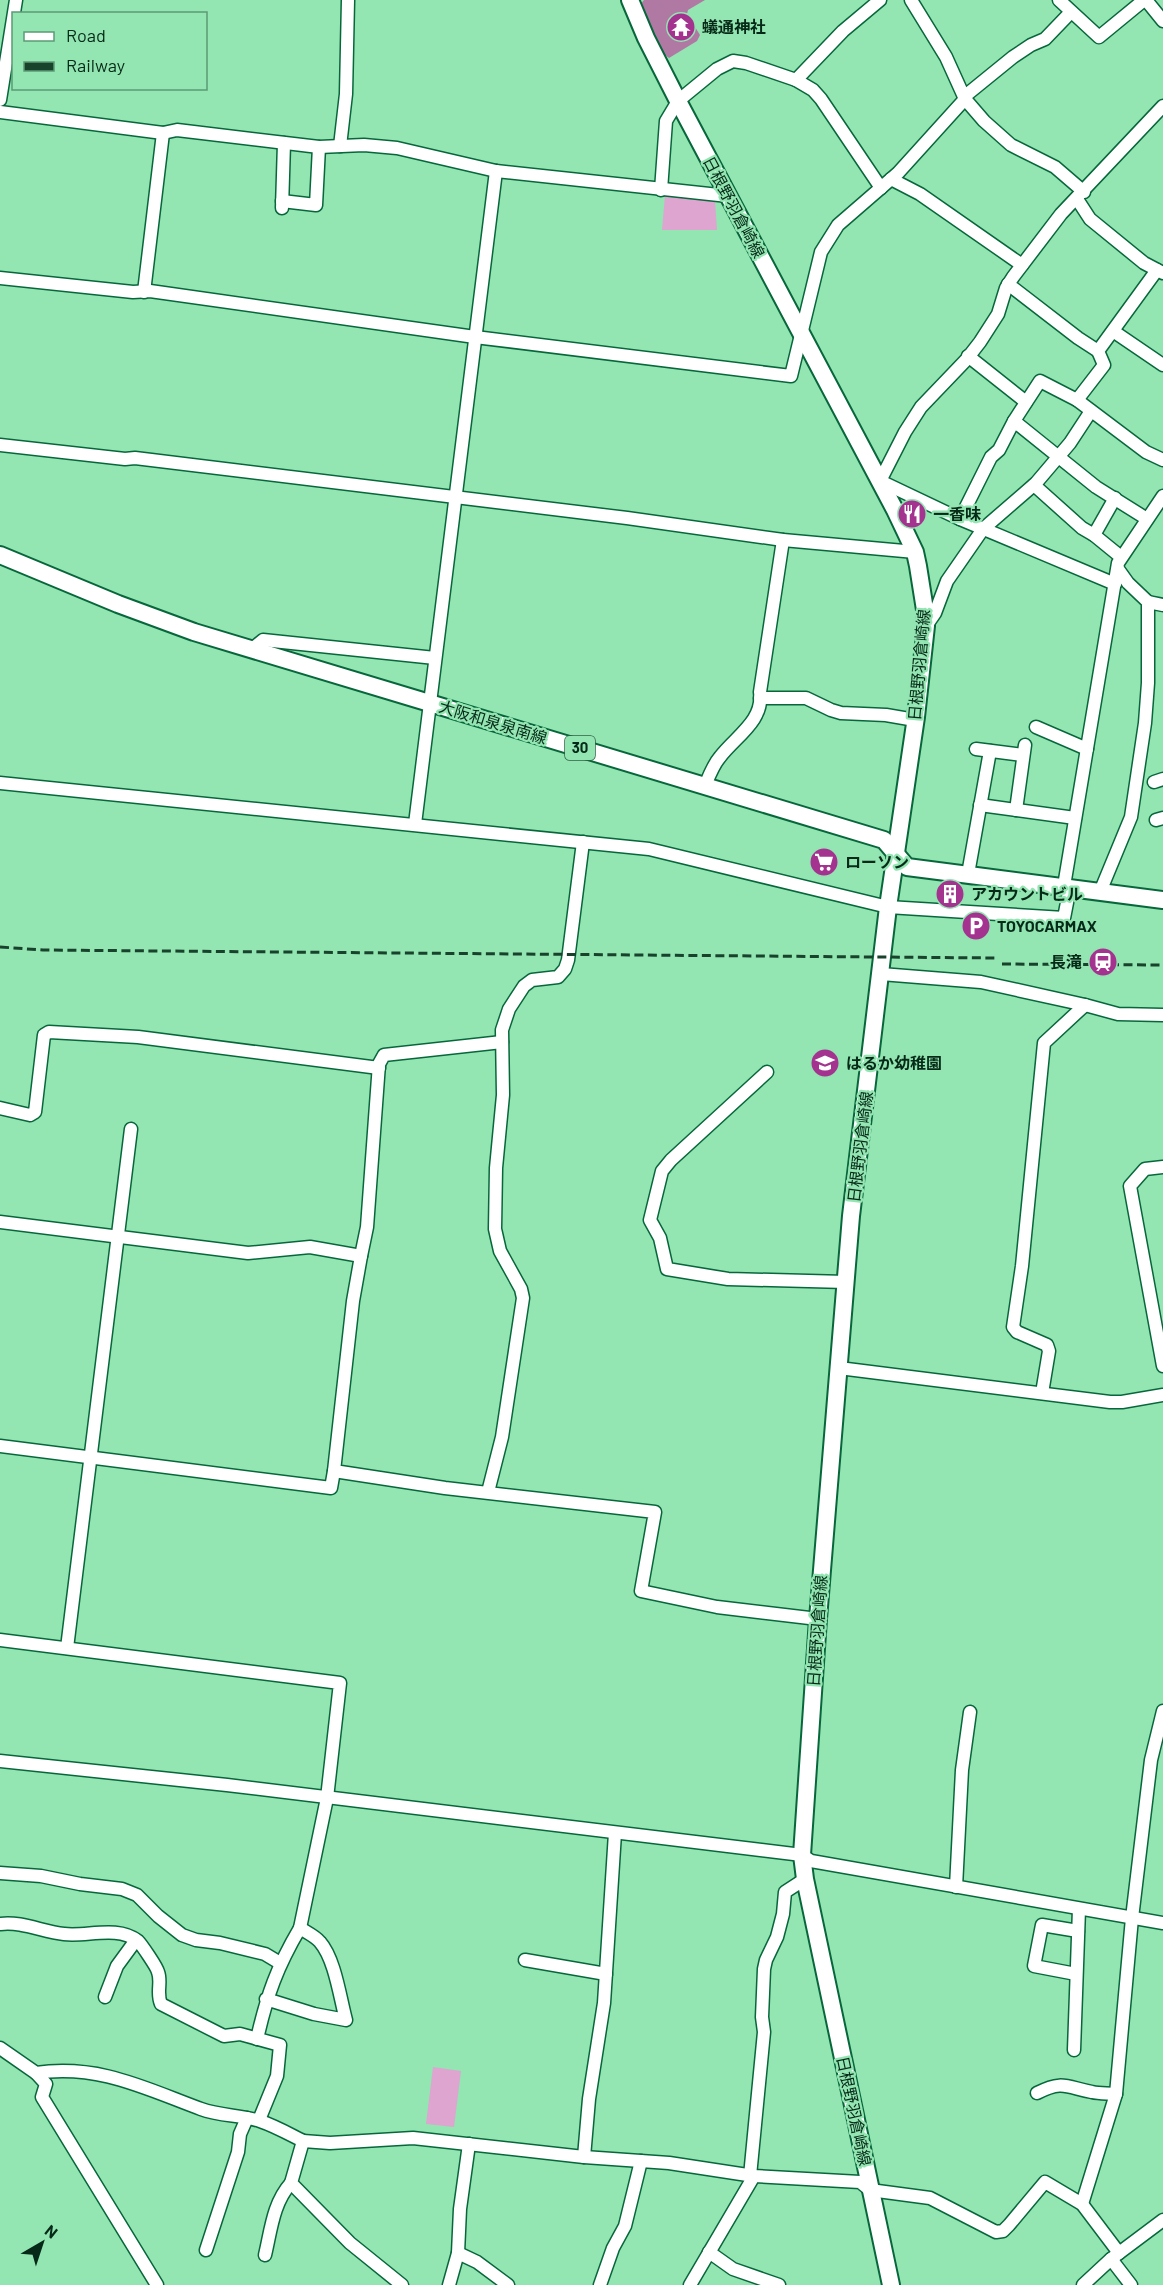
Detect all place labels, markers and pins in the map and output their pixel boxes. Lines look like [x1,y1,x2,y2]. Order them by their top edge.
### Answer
temple icon: 蟻通神社 [665,11,697,43]
place label: 蟻通神社 [702,17,766,36]
restaurant icon: 一香味 [896,498,928,530]
place label: 一香味 [933,504,981,523]
supermarket icon: ローソン [808,846,840,878]
place label: ローソン [845,852,909,871]
building icon: アカウントビル [934,878,966,910]
place label: アカウントビル [971,884,1083,903]
parking icon: TOYOCARMAX [960,910,992,942]
place label: TOYOCARMAX [997,916,1097,935]
station icon: 長滝 [1087,946,1119,978]
place label: 長滝 [1050,952,1082,971]
school or university icon: はるか幼稚園 [809,1047,841,1079]
place label: はるか幼稚園 [846,1053,942,1072]

